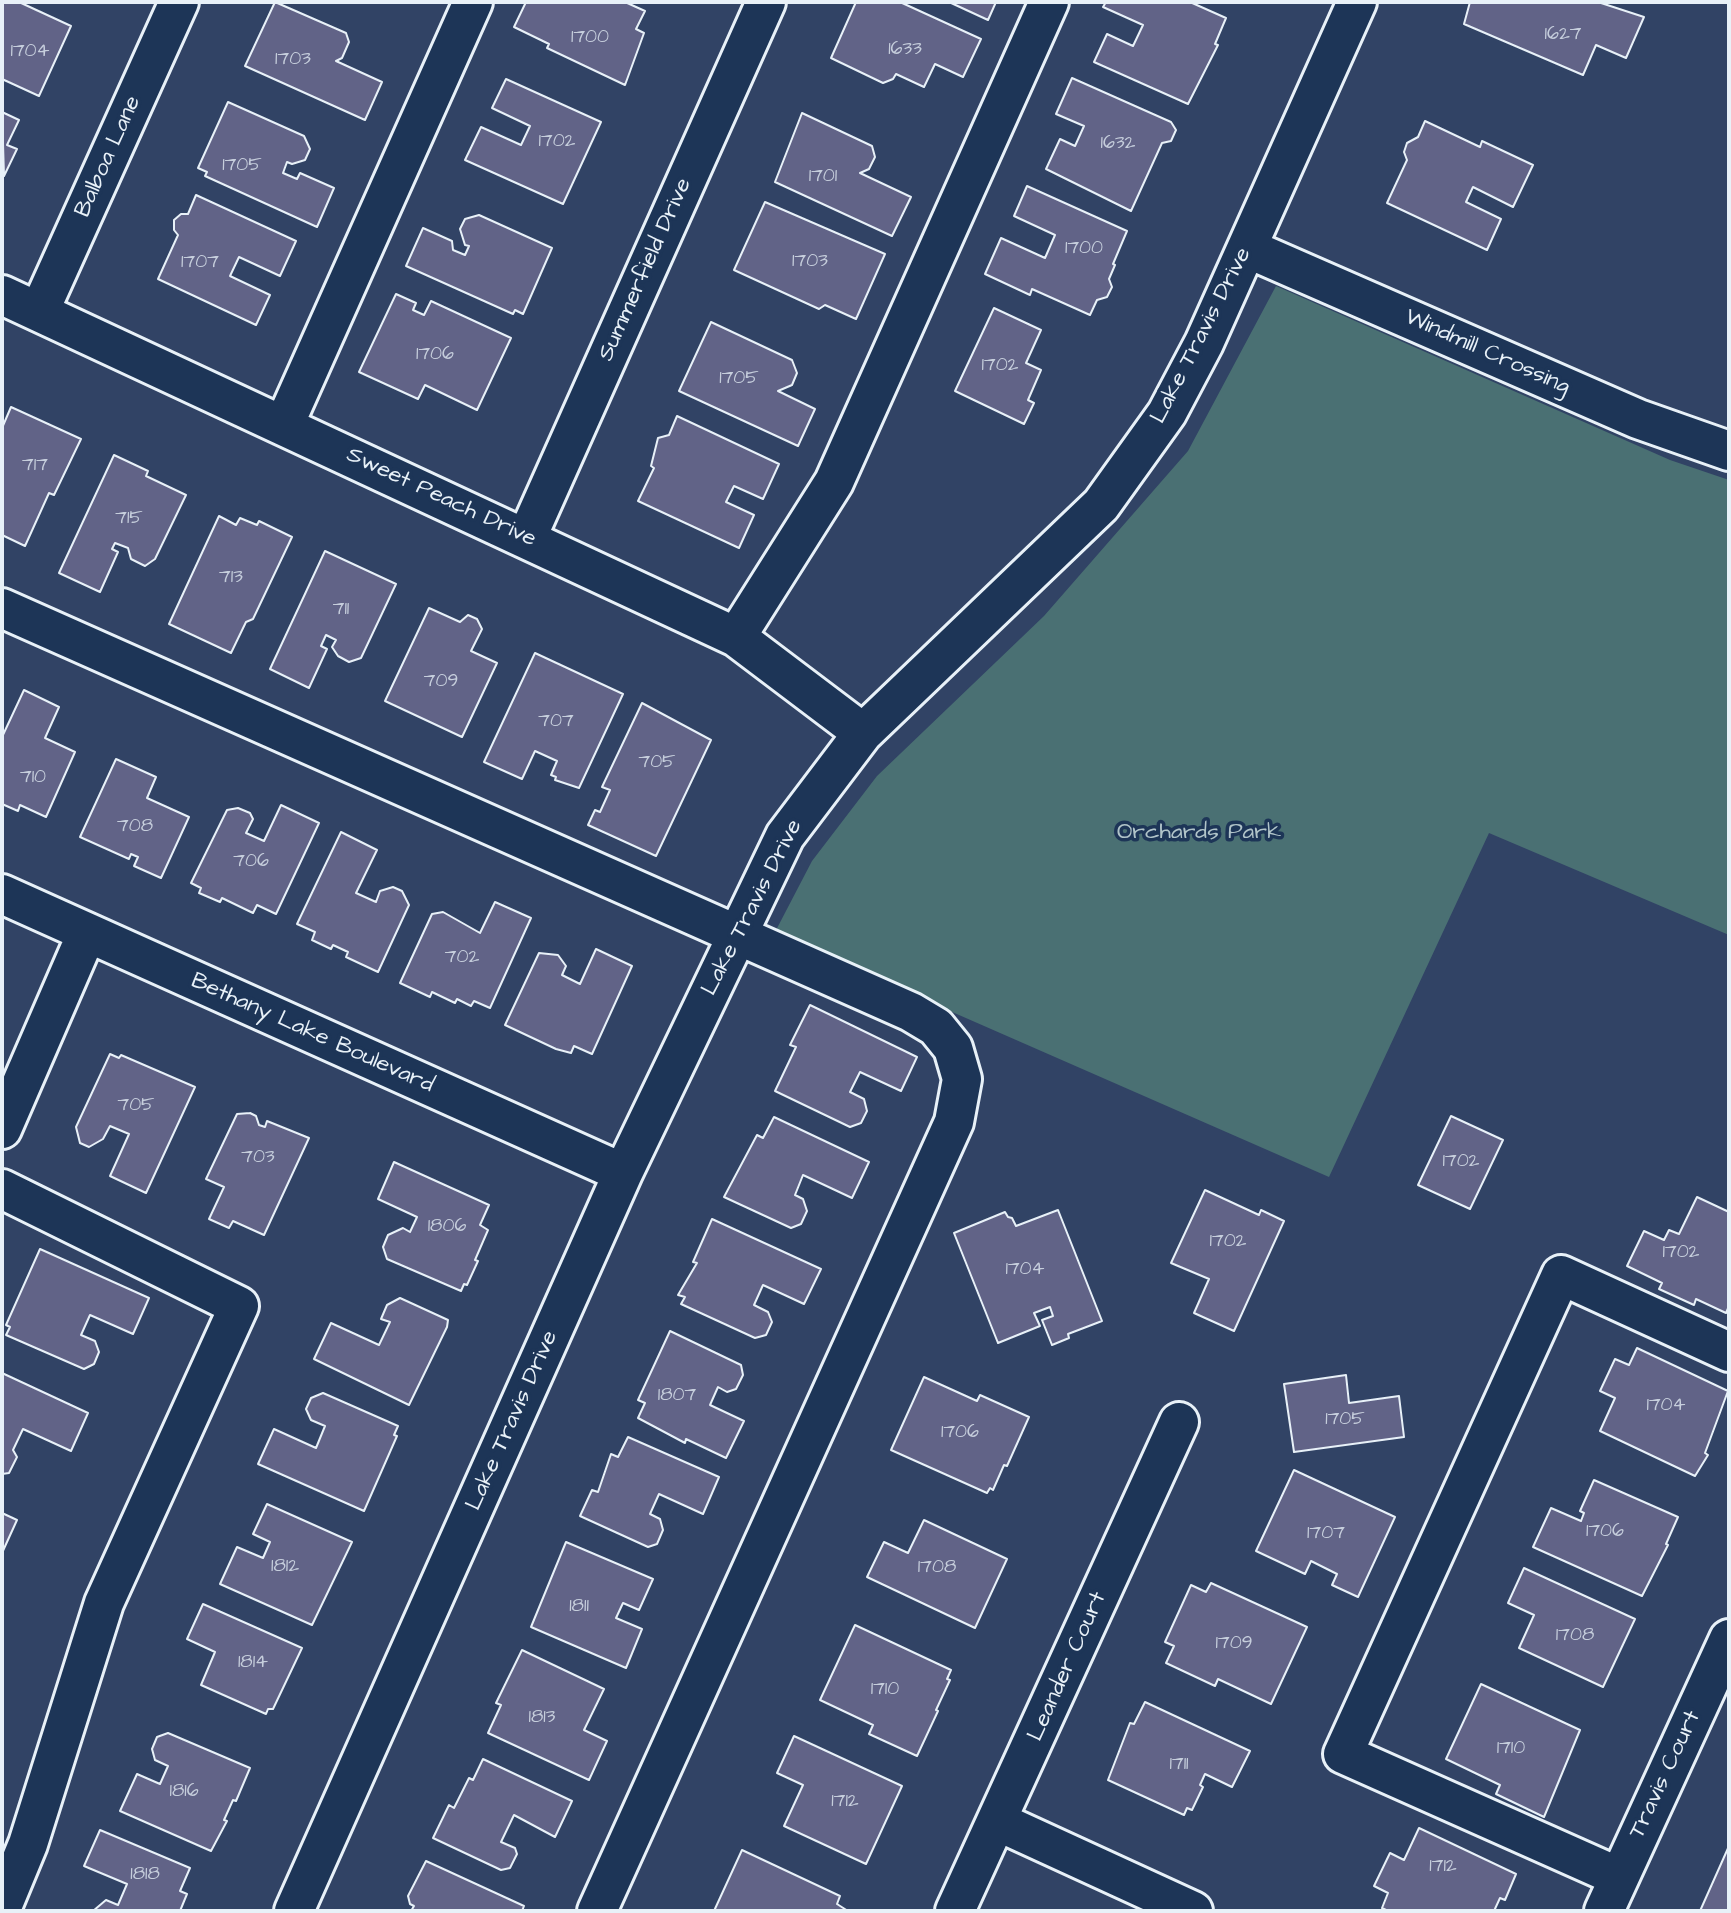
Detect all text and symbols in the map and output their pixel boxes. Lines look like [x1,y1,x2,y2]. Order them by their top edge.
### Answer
house number: 1627 [1545,24,1581,46]
house number: 1700 [571,27,609,49]
house number: 1633 [888,39,922,61]
house number: 1704 [10,41,50,63]
house number: 1703 [275,49,311,71]
street label: Balboa Lane [70,92,148,222]
house number: 1702 [539,131,575,153]
house number: 1632 [1101,133,1135,155]
house number: 1705 [222,155,262,177]
house number: 1701 [809,166,837,188]
street label: Summerfield Drive [593,174,699,366]
house number: 1700 [1065,238,1103,260]
street label: Lake Travis Drive [1146,243,1258,429]
house number: 1703 [792,251,828,273]
house number: 1707 [181,252,219,274]
street label: Windmill Crossing [1400,304,1574,402]
house number: 1706 [416,344,454,366]
house number: 1702 [982,355,1018,377]
house number: 1705 [719,368,759,390]
street label: Sweet Peach Drive [342,442,540,554]
house number: 717 [22,455,48,477]
house number: 715 [115,508,143,530]
house number: 713 [219,567,243,589]
house number: 711 [333,599,349,621]
house number: 709 [424,671,458,693]
house number: 707 [538,711,574,733]
house number: 705 [638,752,676,774]
house number: 710 [20,767,46,789]
street label: Lake Travis Drive [697,815,809,1001]
house number: 708 [117,816,153,838]
park label: Orchards Park [1117,819,1281,847]
house number: 706 [233,851,269,873]
house number: 702 [445,947,479,969]
street label: Bethany Lake Boulevard [186,968,438,1100]
house number: 705 [117,1095,155,1117]
house number: 703 [241,1147,275,1169]
house number: 1702 [1443,1151,1479,1173]
house number: 1806 [428,1216,466,1238]
house number: 1702 [1210,1231,1246,1253]
house number: 1702 [1663,1242,1699,1264]
house number: 1704 [1005,1259,1045,1281]
street label: Lake Travis Drive [461,1327,565,1515]
house number: 1807 [658,1385,696,1407]
house number: 1704 [1646,1395,1686,1417]
house number: 1705 [1325,1409,1365,1431]
house number: 1706 [941,1422,979,1444]
house number: 1706 [1586,1521,1624,1543]
house number: 1707 [1307,1523,1345,1545]
house number: 1812 [271,1556,299,1578]
house number: 1708 [918,1557,956,1579]
street label: Leander Court [1023,1588,1113,1746]
house number: 1811 [569,1596,589,1618]
house number: 1708 [1556,1625,1594,1647]
house number: 1709 [1216,1633,1252,1655]
house number: 1814 [238,1652,268,1674]
house number: 1710 [871,1679,899,1701]
house number: 1813 [529,1707,555,1729]
street label: Travis Court [1624,1707,1708,1843]
house number: 1710 [1497,1738,1525,1760]
house number: 1711 [1170,1754,1188,1776]
house number: 1816 [169,1781,199,1803]
house number: 1712 [831,1791,859,1813]
house number: 1712 [1429,1856,1457,1878]
house number: 1818 [130,1864,160,1886]

